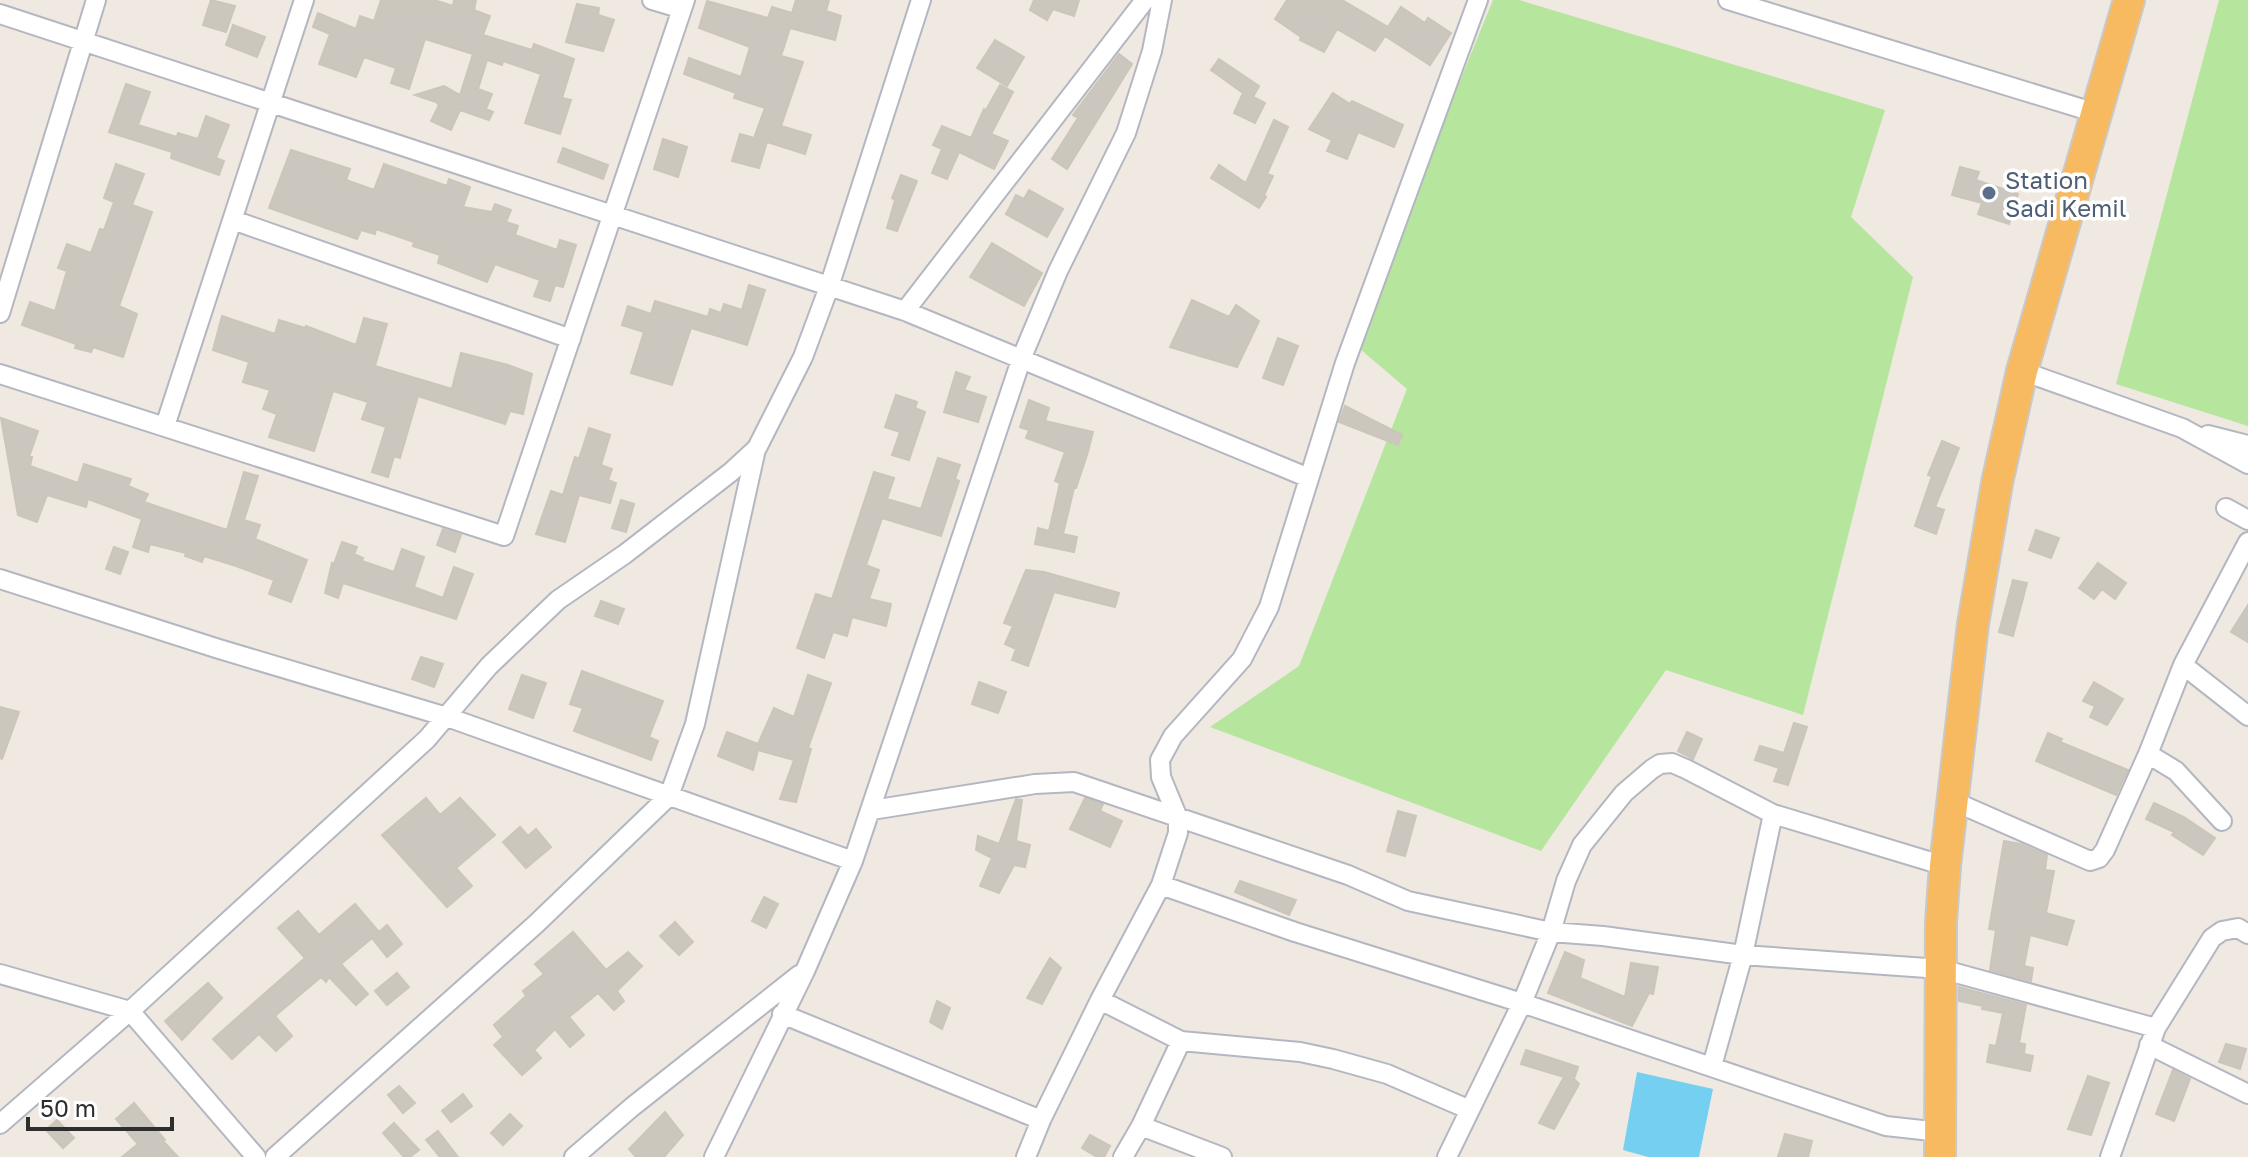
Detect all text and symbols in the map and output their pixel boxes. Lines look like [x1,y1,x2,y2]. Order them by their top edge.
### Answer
place label: Station Sadi Kemil [2005,165,2126,222]
marker: Station Sadi Kemil [1980,184,1998,202]
scale bar [28,1081,172,1131]
text: 50 m [40,1093,96,1122]

